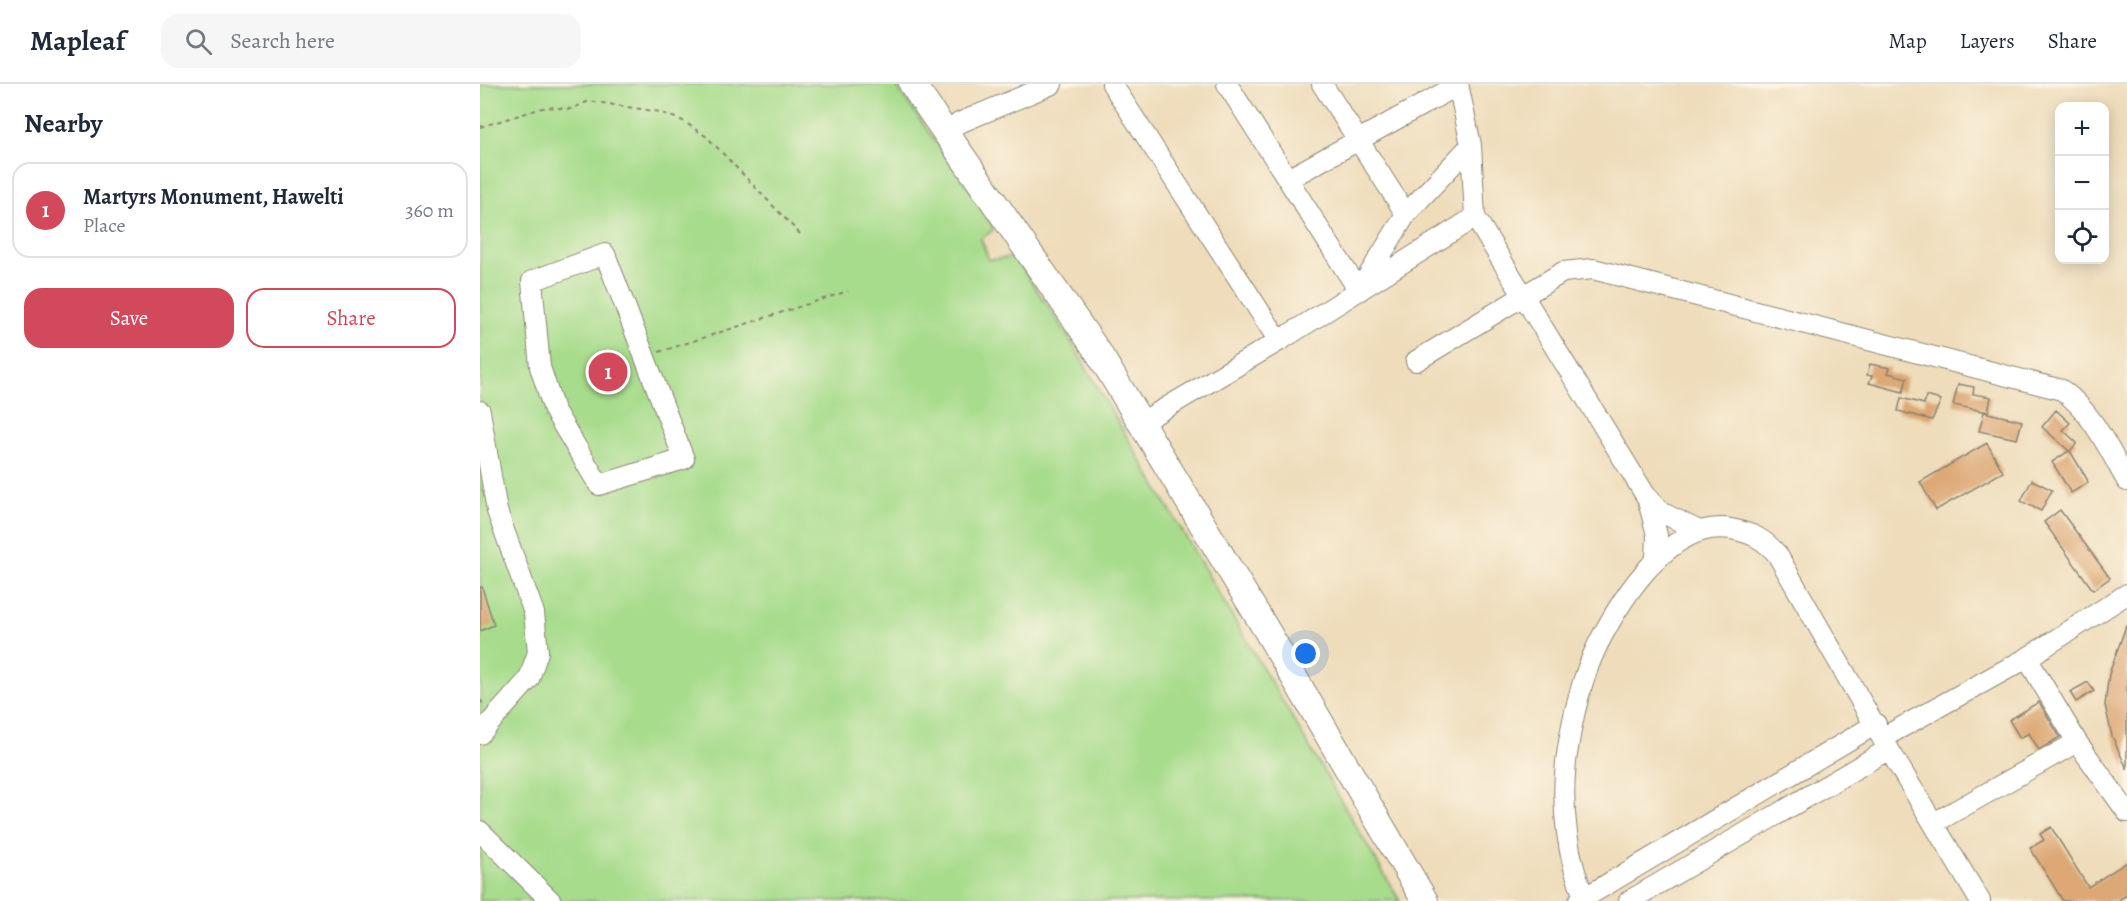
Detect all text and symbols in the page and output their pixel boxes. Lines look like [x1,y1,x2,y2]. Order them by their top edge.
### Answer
search box [161,14,581,68]
text: Mapleaf [30,22,125,60]
icon: search [182,25,215,58]
text: Search here [230,26,335,56]
text: Map [1888,27,1927,55]
text: Layers [1960,27,2015,55]
text: Share [2048,27,2097,55]
map controls [2055,102,2109,264]
button: + [2055,102,2109,156]
text: Nearby [24,106,103,141]
button: − [2055,156,2109,210]
text: Martyrs Monument, Hawelti [83,182,344,212]
text: 1 [42,197,49,224]
text: 360 m [405,197,454,224]
button: locate [2055,210,2109,264]
text: Place [83,212,125,239]
button: Save [24,288,234,348]
button: Share [246,288,456,348]
pin: 1 [588,350,628,394]
your location [1291,639,1320,668]

